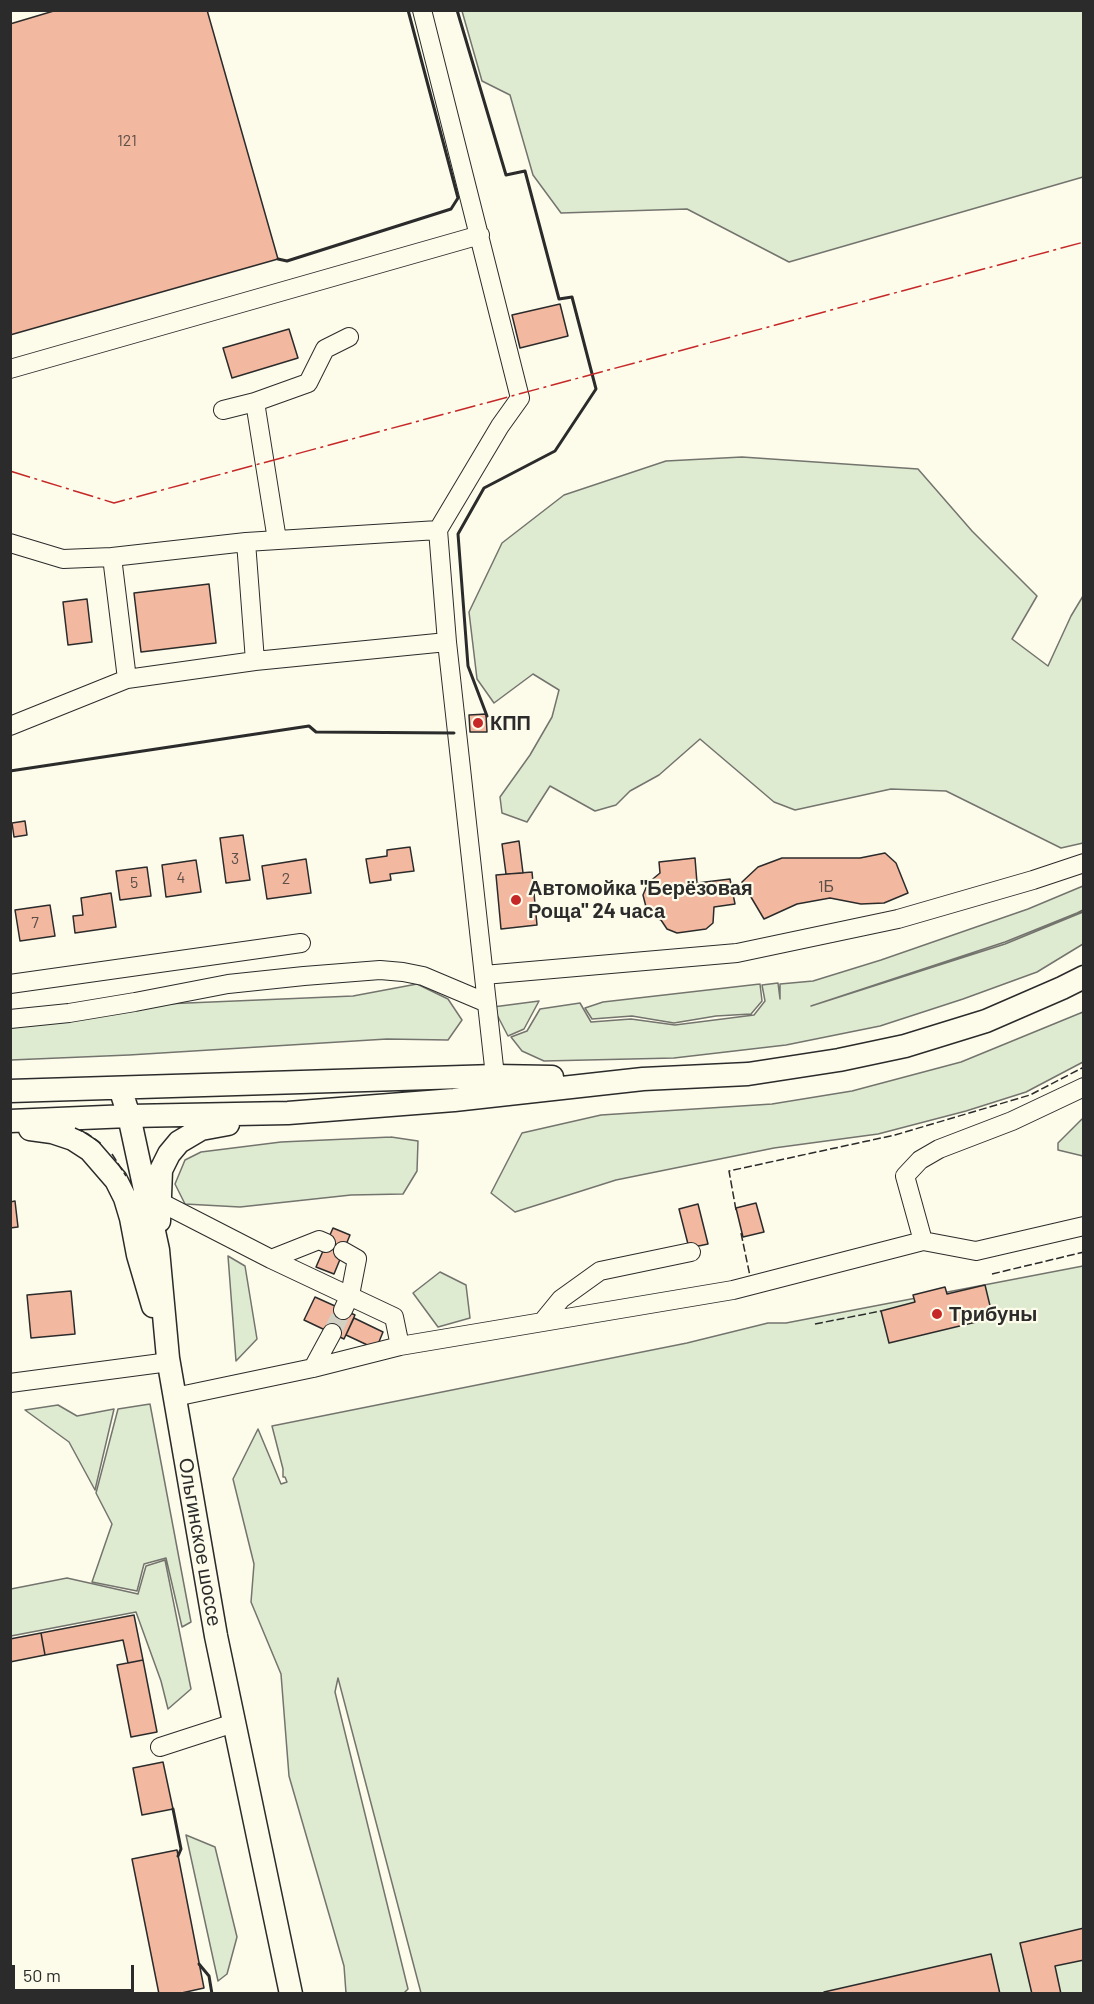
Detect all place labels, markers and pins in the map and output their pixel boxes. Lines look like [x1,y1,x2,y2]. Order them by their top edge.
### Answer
place label: КПП [490,711,531,735]
marker: КПП [471,716,485,730]
place label: Автомойка "Берёзовая Роща" 24 часа [528,876,753,923]
marker: Автомойка "Берёзовая Роща" 24 часа [509,893,523,907]
place label: Трибуны [949,1302,1037,1326]
marker: Трибуны [930,1307,944,1321]

